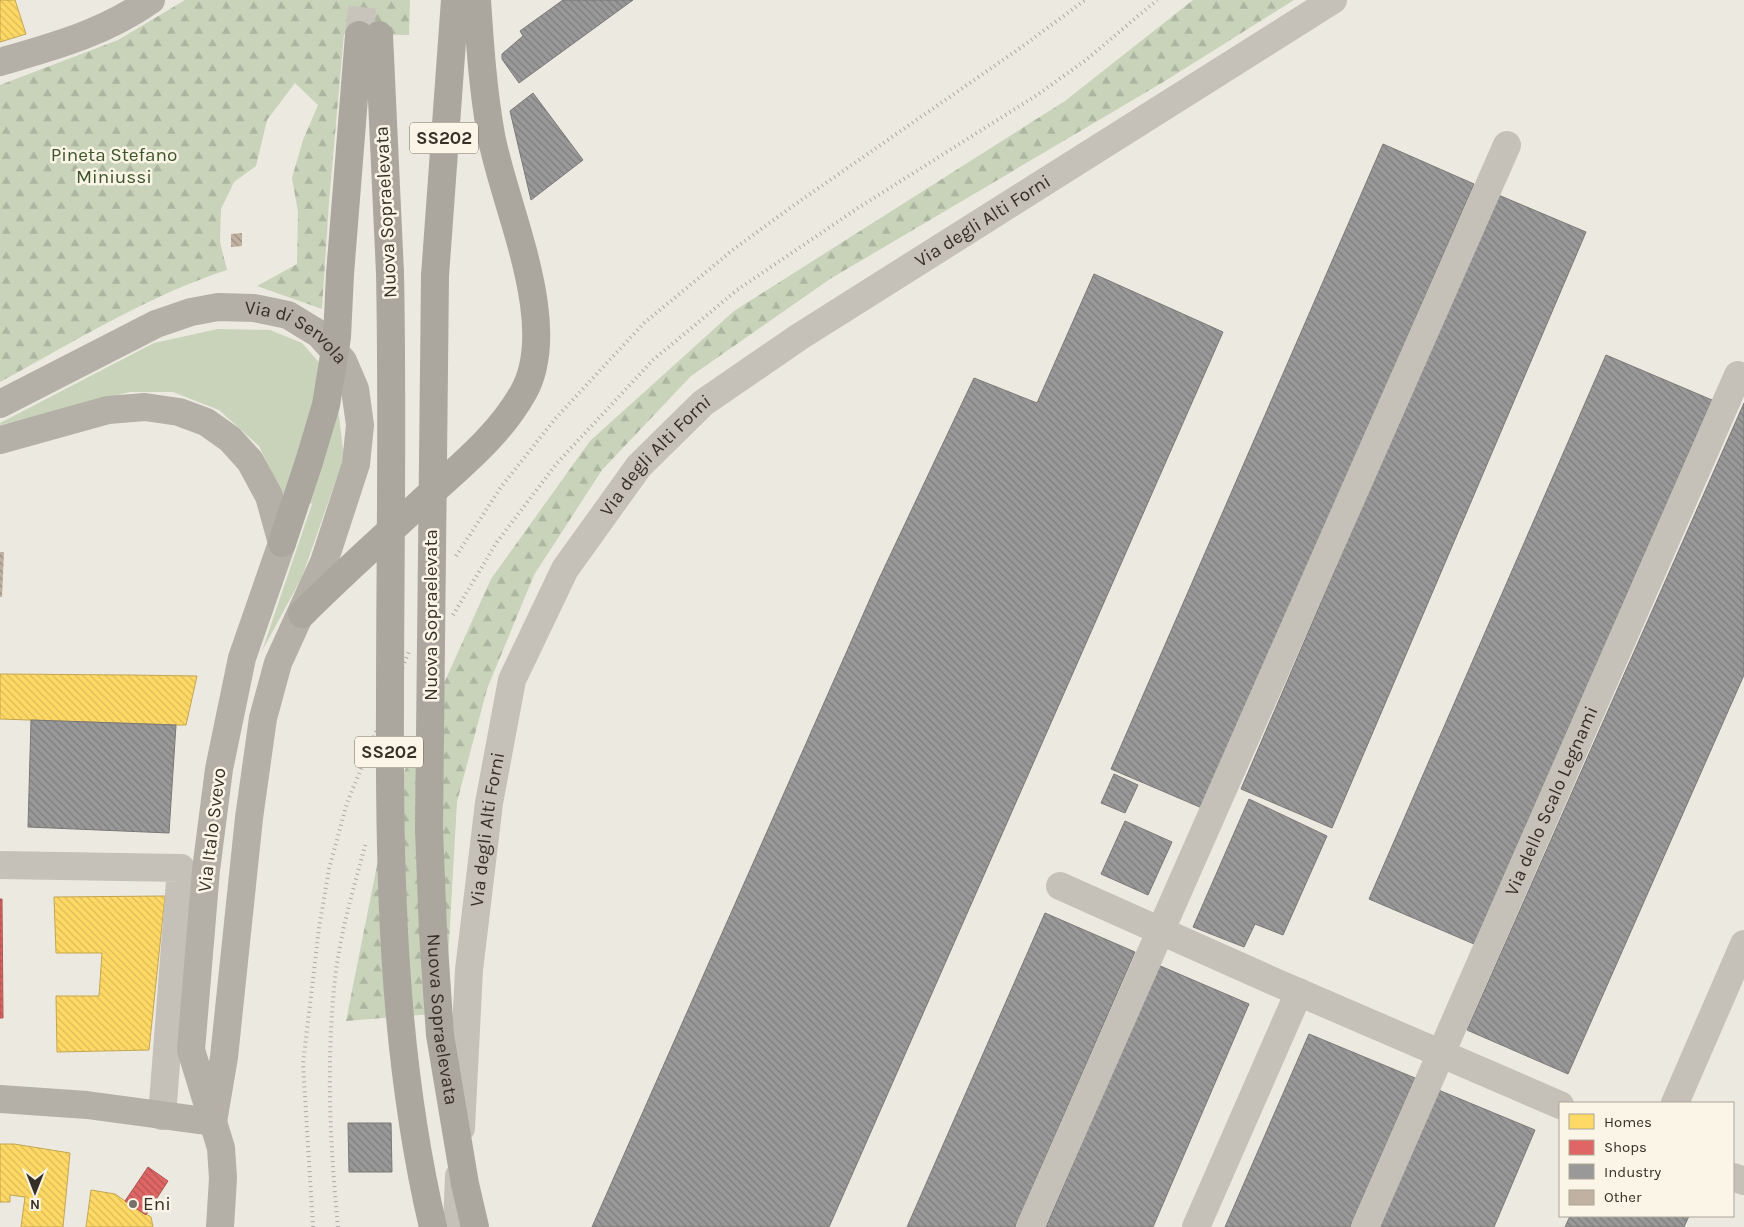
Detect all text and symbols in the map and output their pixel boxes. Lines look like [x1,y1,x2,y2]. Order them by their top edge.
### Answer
road number: SS202 [410,122,478,154]
street label: Nuova Sopraelevata [371,125,401,299]
park label: Pineta Stefano Miniussi [51,144,177,188]
street label: Via degli Alti Forni [911,170,1055,272]
street label: Via di Servola [245,297,351,369]
street label: Via degli Alti Forni [595,390,715,521]
street label: Nuova Sopraelevata [420,529,442,701]
street label: Via dello Scalo Legnami [1500,703,1603,899]
road number: SS202 [355,736,423,768]
street label: Via degli Alti Forni [466,750,509,908]
street label: Via Italo Svevo [193,767,231,893]
street label: Nuova Sopraelevata [422,933,463,1107]
legend [1559,1102,1734,1217]
text: Homes [1604,1113,1652,1131]
text: Shops [1604,1138,1647,1156]
text: Industry [1604,1163,1661,1181]
north arrow [10,1167,60,1217]
text: Other [1604,1188,1642,1206]
place label: Eni [143,1193,171,1215]
text: N [30,1196,40,1213]
marker: Eni [127,1198,139,1210]

